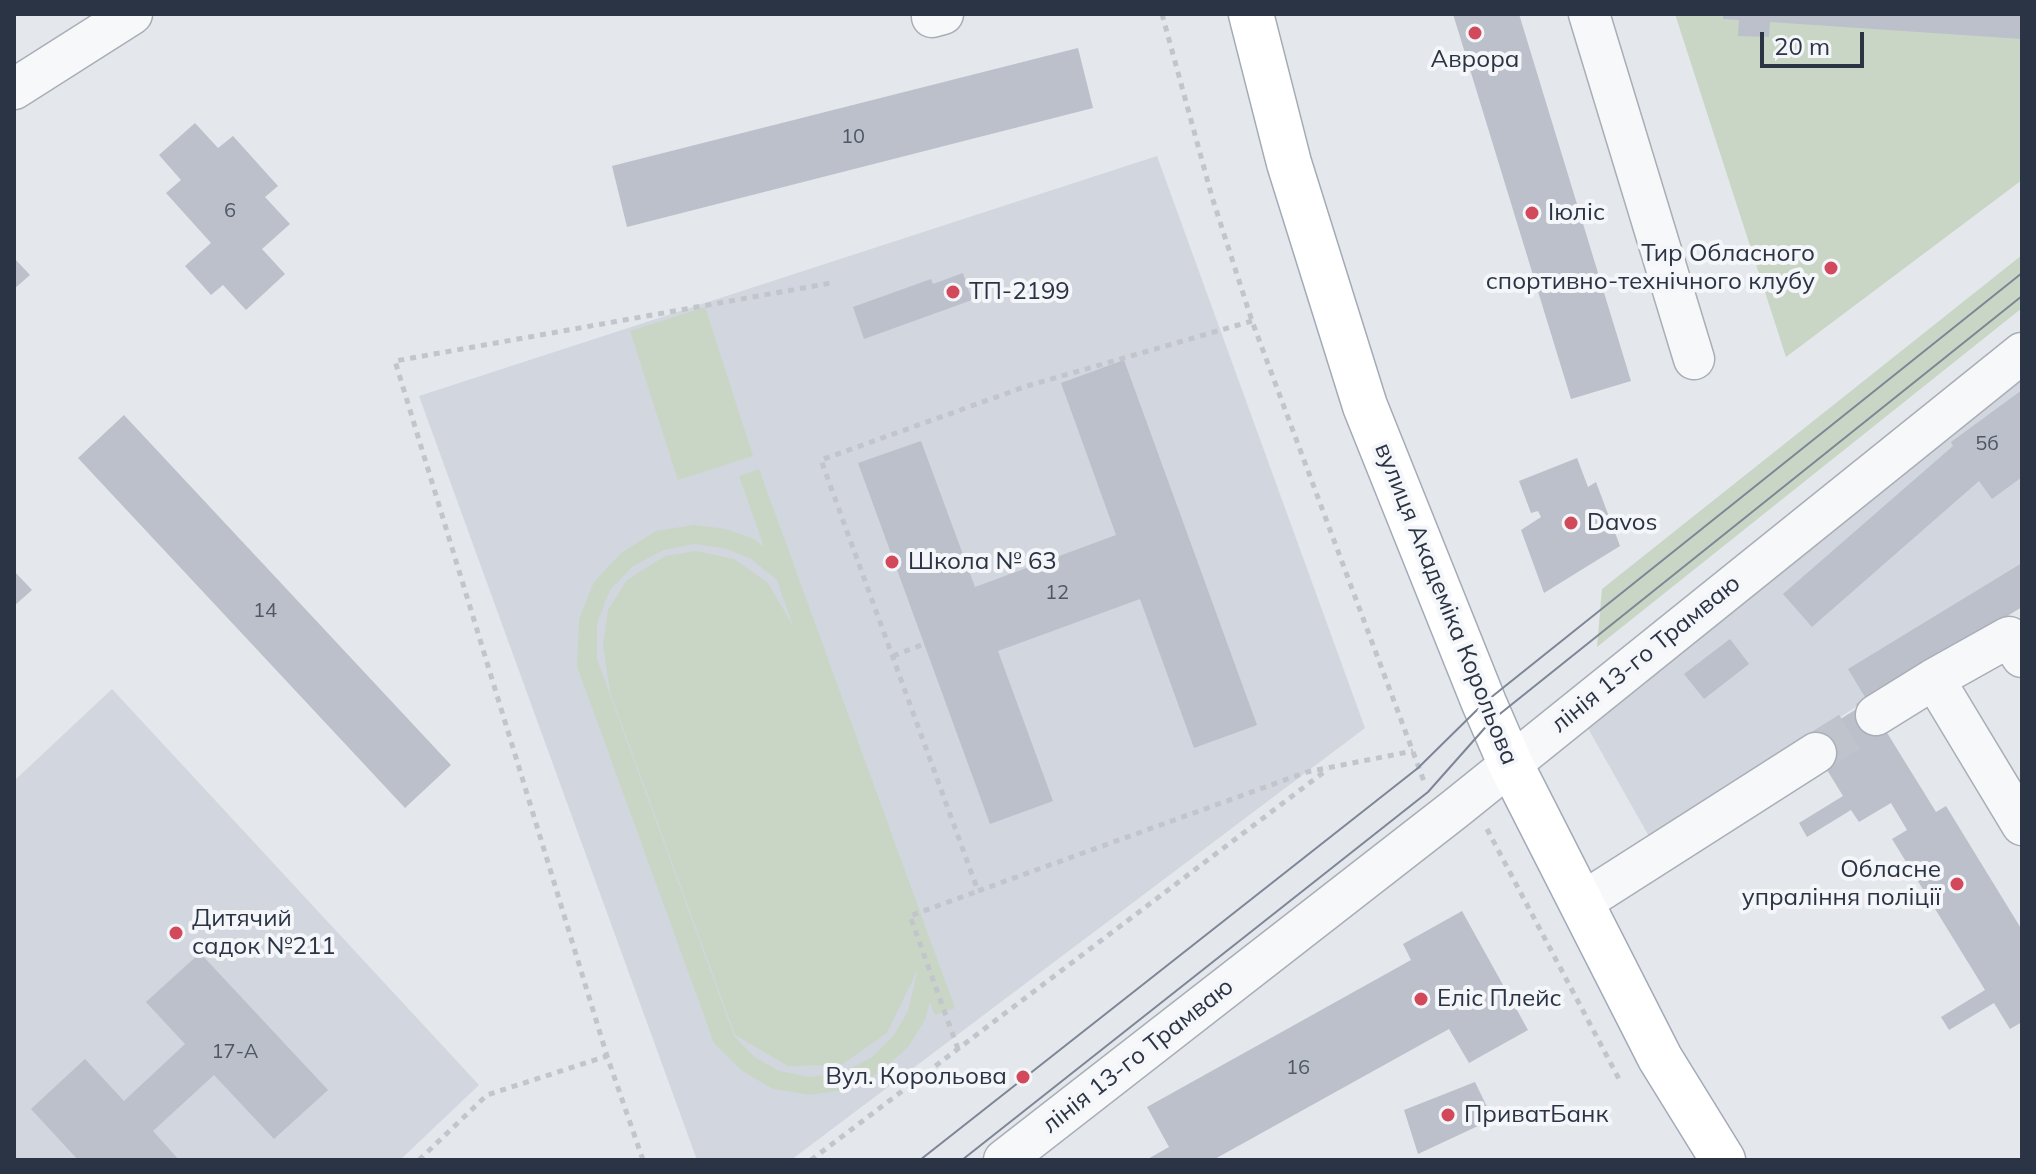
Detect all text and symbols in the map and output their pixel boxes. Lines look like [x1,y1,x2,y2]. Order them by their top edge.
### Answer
scale bar [1764,16,1868,66]
marker: Аврора [1466,24,1484,42]
text: 20 m [1774,31,1830,61]
place label: Аврора [1431,46,1519,74]
house number: 10 [841,125,865,149]
house number: 6 [224,199,236,223]
place label: Іюліс [1548,199,1605,227]
marker: Іюліс [1523,204,1541,222]
place label: Тир Обласного спортивно-технічного клубу [1486,240,1815,296]
marker: Тир Обласного спортивно-технічного клубу [1822,259,1840,277]
place label: ТП-2199 [969,278,1070,306]
marker: ТП-2199 [944,283,962,301]
house number: 5б [1975,432,1999,456]
street label: вулиця Академіка Корольова [1368,439,1524,769]
place label: Davos [1587,509,1657,537]
marker: Davos [1562,514,1580,532]
place label: Школа № 63 [908,548,1057,576]
marker: Школа № 63 [883,553,901,571]
street label: лінія 13-го Трамваю [1546,569,1746,739]
house number: 12 [1045,581,1069,605]
house number: 14 [253,599,277,623]
place label: Обласне упраління поліції [1742,856,1941,912]
marker: Обласне упраління поліції [1948,875,1966,893]
place label: Дитячий садок №211 [192,905,336,961]
marker: Дитячий садок №211 [167,924,185,942]
street label: лінія 13-го Трамваю [1037,972,1239,1140]
place label: Еліс Плейс [1437,985,1562,1013]
marker: Еліс Плейс [1412,990,1430,1008]
house number: 17-А [212,1040,258,1064]
house number: 16 [1286,1056,1310,1080]
place label: Вул. Корольова [825,1063,1007,1091]
marker: Вул. Корольова [1014,1068,1032,1086]
place label: ПриватБанк [1464,1101,1608,1129]
marker: ПриватБанк [1439,1106,1457,1124]

